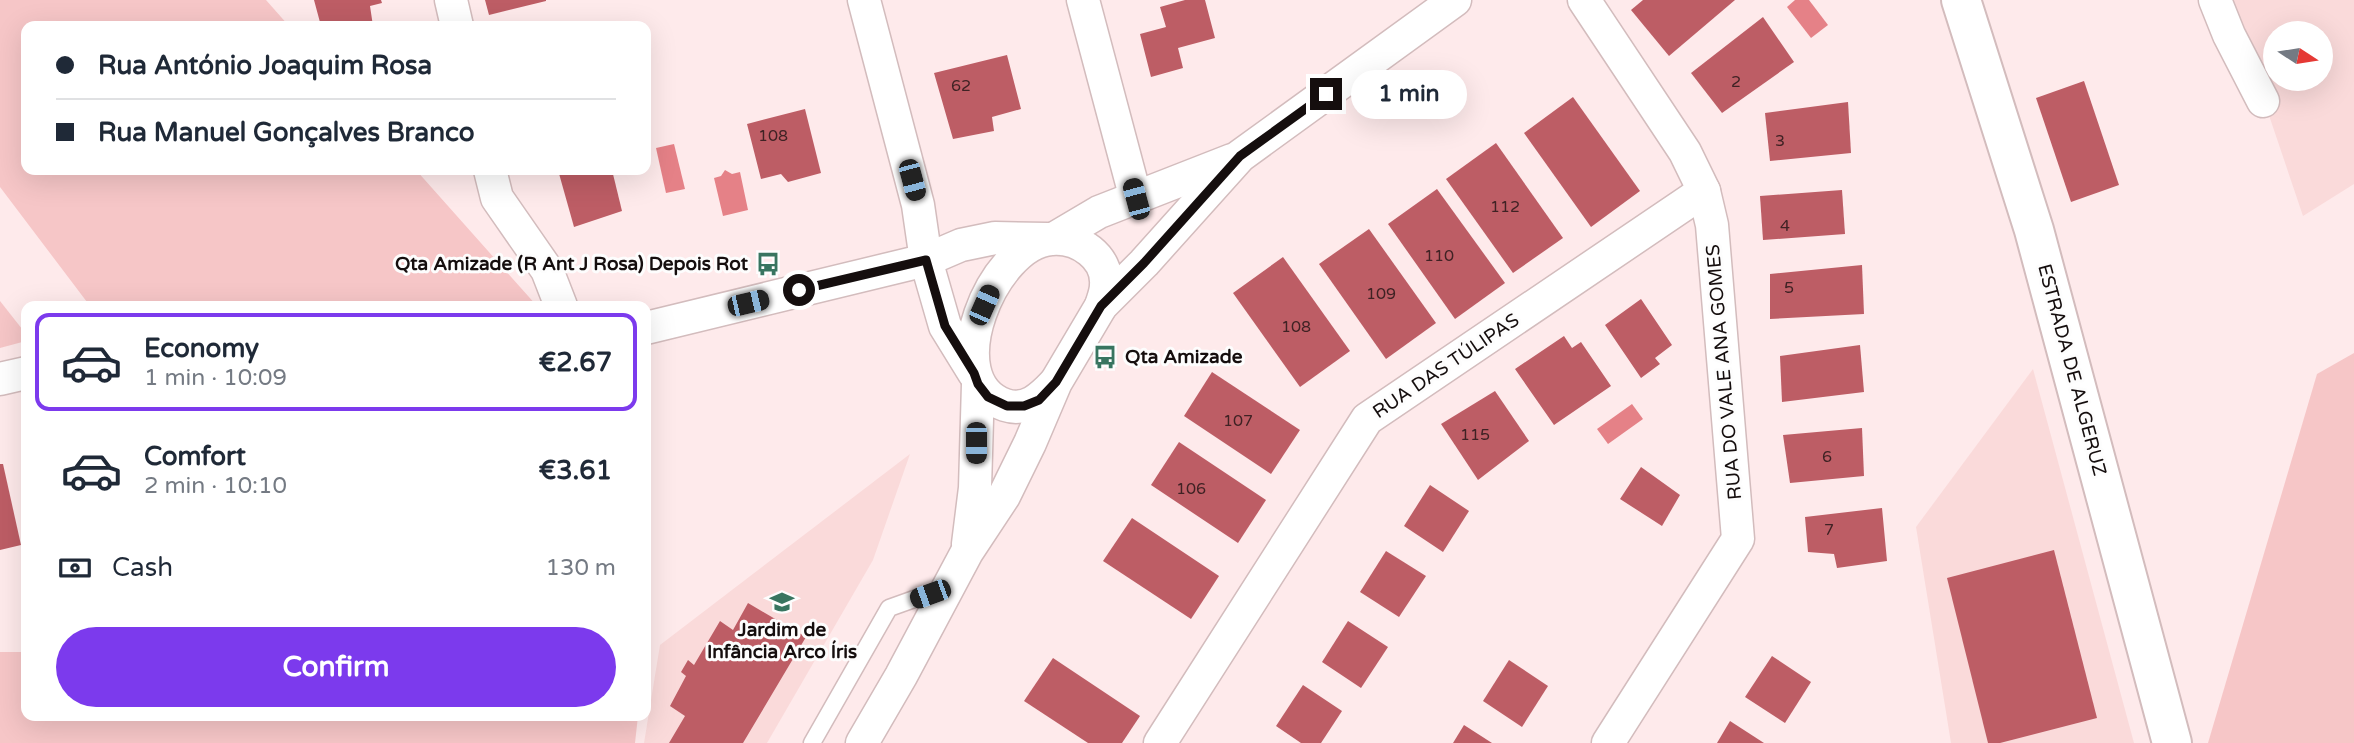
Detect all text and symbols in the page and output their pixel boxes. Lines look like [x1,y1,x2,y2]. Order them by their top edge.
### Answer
north arrow [2263,21,2333,91]
map controls [2263,21,2333,91]
text: Rua António Joaquim Rosa [98,50,432,81]
callout: 1 min [1350,70,1466,119]
house number: 2 [1731,72,1741,92]
house number: 62 [951,76,971,96]
route end [1310,78,1342,110]
text: 1 min [1378,80,1440,108]
text: Rua Manuel Gonçalves Branco [98,117,475,148]
house number: 108 [758,126,788,146]
house number: 3 [1775,131,1785,151]
car [897,157,928,203]
car [1121,176,1152,222]
house number: 112 [1490,197,1520,217]
house number: 4 [1780,216,1790,236]
street label: RUA DO VALE ANA GOMES [1702,243,1746,501]
house number: 110 [1424,246,1454,266]
bus stop icon: Qta Amizade (R Ant J Rosa) Depois Rot [754,250,782,278]
place label: Qta Amizade (R Ant J Rosa) Depois Rot [395,253,749,276]
street label: ESTRADA DE ALGERUZ [2033,262,2111,478]
route start [783,274,815,306]
house number: 5 [1784,278,1794,298]
car [966,282,1003,328]
house number: 109 [1366,284,1396,304]
car [726,288,771,318]
street label: RUA DAS TÚLIPAS [1368,308,1523,423]
house number: 108 [1281,317,1311,337]
icon: car [60,331,123,394]
text: Economy [144,333,259,364]
bus stop icon: Qta Amizade [1091,343,1119,371]
place label: Qta Amizade [1125,346,1243,368]
text: €2.67 [539,347,612,378]
text: 1 min · 10:09 [144,364,287,392]
house number: 107 [1223,411,1253,431]
car [966,422,987,464]
house number: 115 [1460,425,1490,445]
icon: car [60,439,123,502]
text: Comfort [144,441,246,472]
house number: 6 [1822,447,1832,467]
text: €3.61 [539,455,612,486]
text: 2 min · 10:10 [144,472,287,500]
house number: 106 [1176,479,1206,499]
house number: 7 [1824,520,1834,540]
icon: cash [56,549,94,587]
text: Cash [112,552,173,583]
text: 130 m [546,554,616,582]
car [907,577,954,611]
school or university icon: Jardim de Infância Arco Íris [768,588,796,616]
place label: Jardim de Infância Arco Íris [707,619,857,663]
button: Confirm [56,627,616,707]

